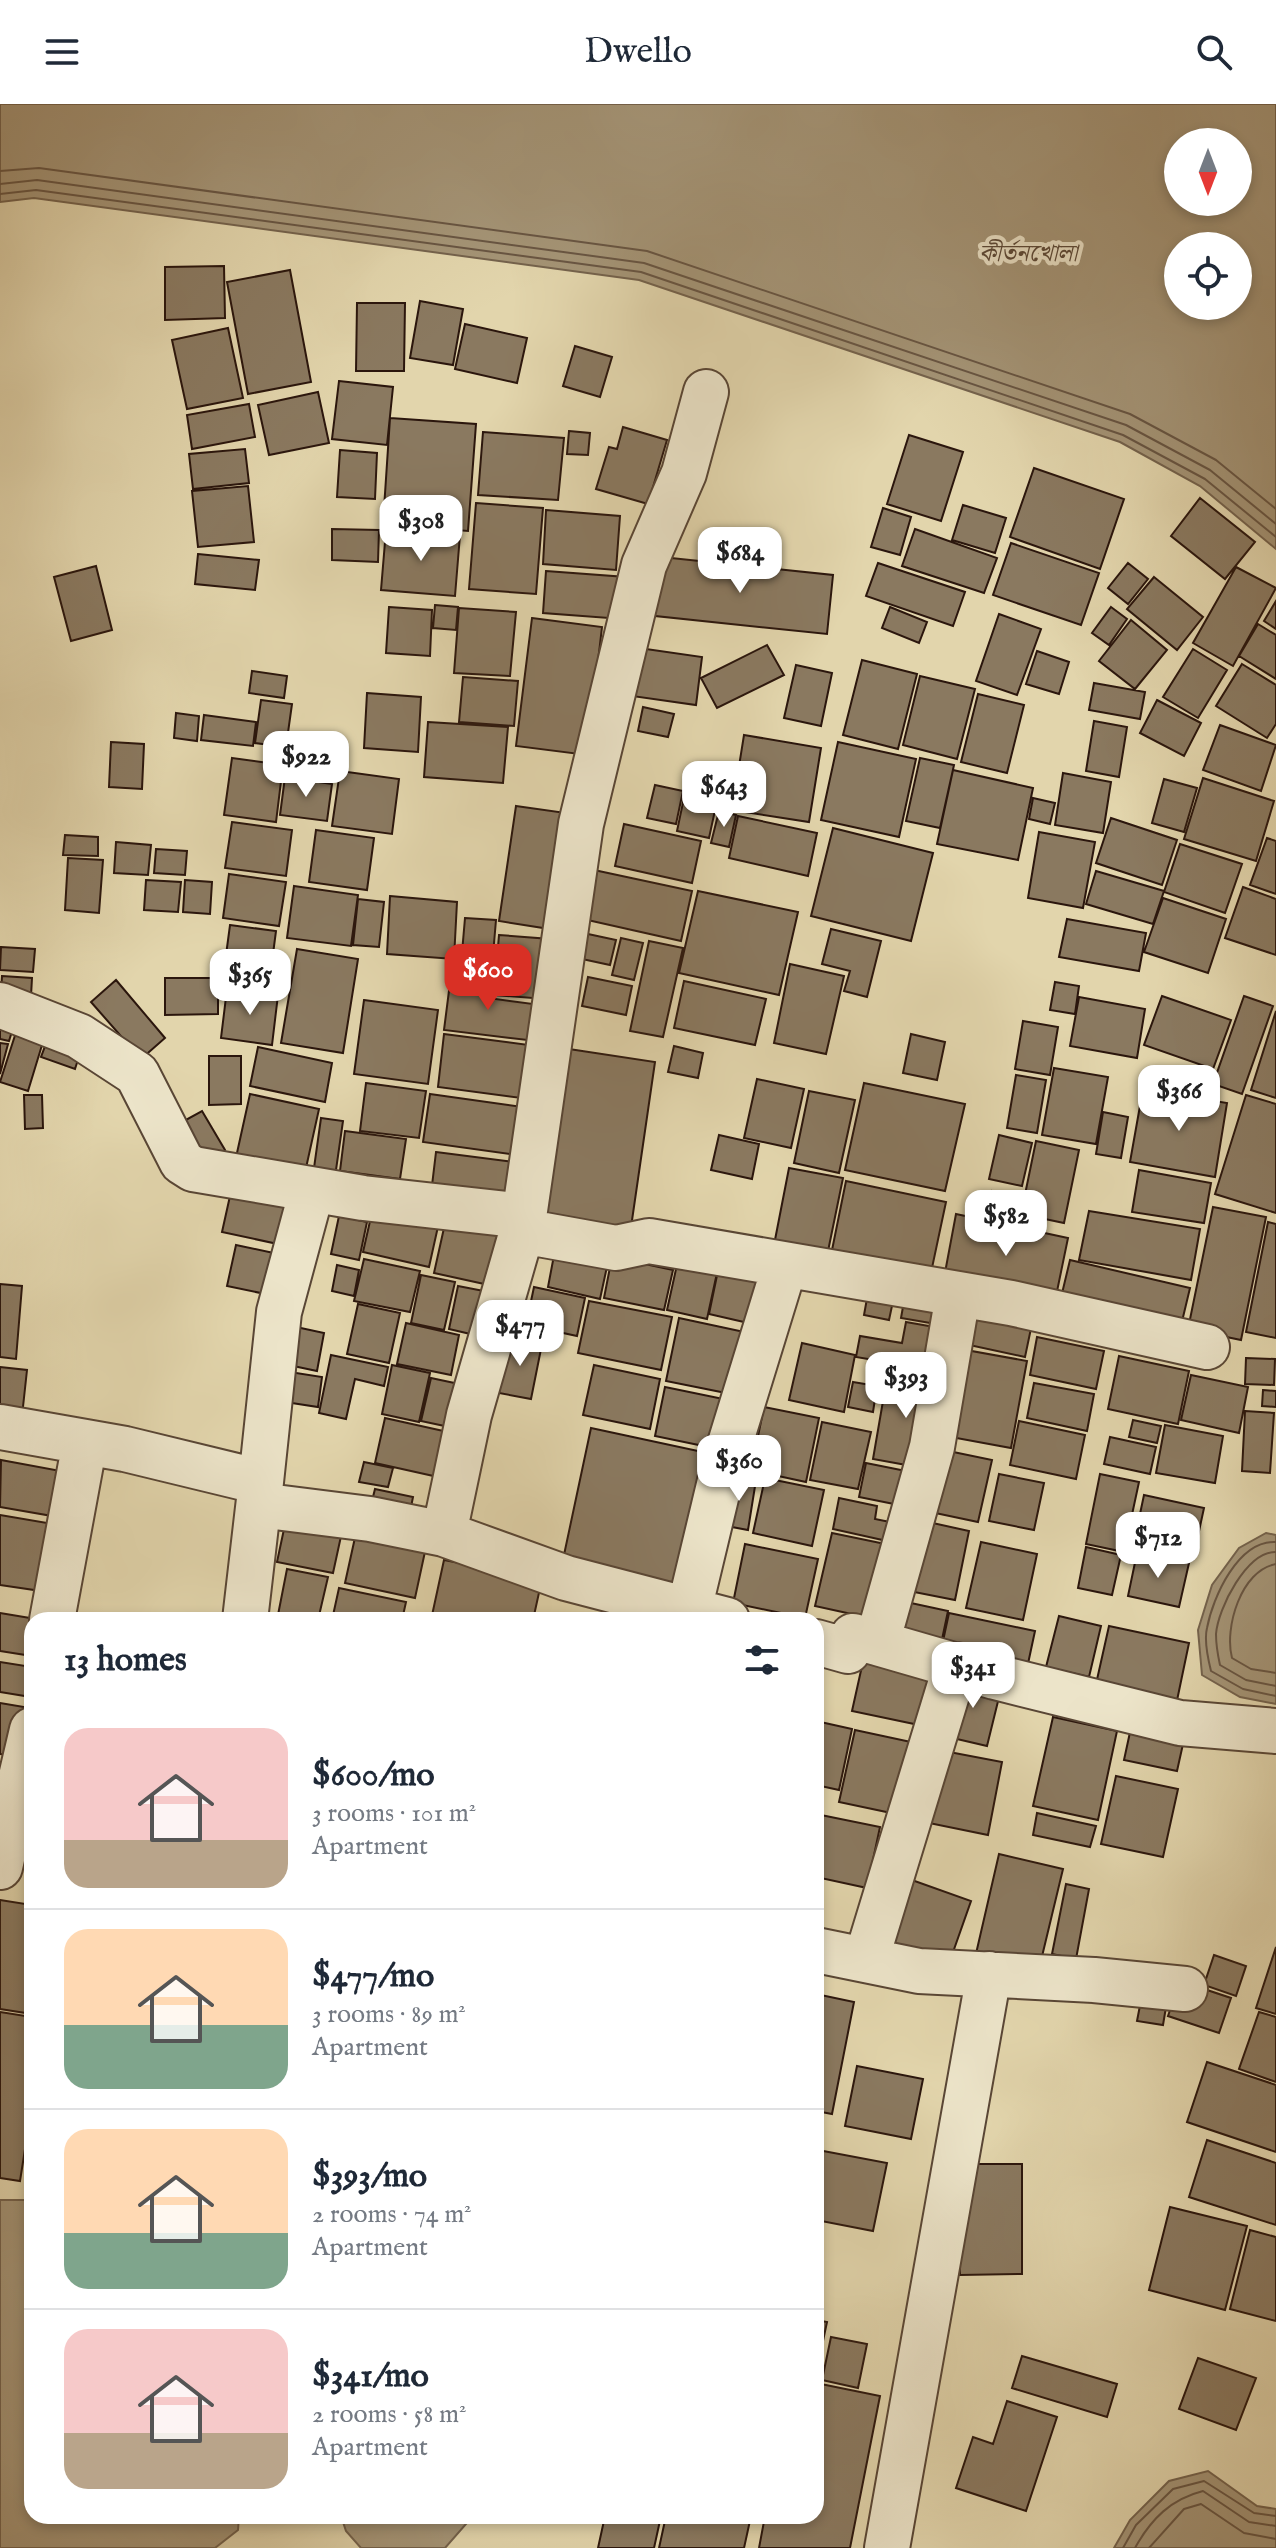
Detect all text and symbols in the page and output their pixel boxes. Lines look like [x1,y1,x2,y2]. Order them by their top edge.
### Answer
text: Dwello [584,29,692,75]
icon: menu [40,30,84,74]
icon: search [1192,30,1236,74]
north arrow [1164,128,1252,216]
map controls [1164,128,1252,320]
button: locate [1164,232,1252,320]
water label: কীর্তনখোলা [979,238,1080,270]
pin: $308 [374,495,468,563]
text: $308 [397,504,445,537]
pin: $684 [693,527,787,595]
text: $684 [716,536,764,569]
pin: $922 [259,731,353,799]
text: $922 [281,740,331,773]
pin: $643 [677,761,771,829]
text: $643 [700,770,748,803]
pin: $600 [441,944,535,1012]
pin: $365 [203,949,297,1017]
text: $600 [463,953,513,986]
text: $365 [228,958,272,991]
pin: $366 [1132,1065,1226,1133]
text: $366 [1156,1074,1202,1107]
pin: $582 [959,1190,1053,1258]
text: $582 [983,1199,1029,1232]
pin: $477 [473,1300,567,1368]
text: $477 [495,1309,545,1342]
pin: $393 [859,1352,953,1420]
text: $393 [883,1361,929,1394]
pin: $360 [692,1435,786,1503]
text: $360 [715,1444,763,1477]
pin: $712 [1111,1512,1205,1580]
text: $712 [1134,1521,1182,1554]
icon: filters [740,1638,784,1682]
text: 13 homes [64,1639,187,1682]
pin: $341 [926,1642,1020,1710]
text: $341 [950,1651,996,1684]
text: $600/mo [312,1754,435,1797]
icon: home [128,1760,224,1856]
text: 3 rooms · 101 m² [312,1797,476,1830]
text: Apartment [312,1830,428,1863]
text: $477/mo [312,1955,434,1998]
icon: home [128,1961,224,2057]
text: 3 rooms · 89 m² [312,1998,466,2031]
text: Apartment [312,2031,428,2064]
text: $393/mo [312,2155,427,2198]
icon: home [128,2161,224,2257]
text: 2 rooms · 74 m² [312,2198,472,2231]
text: Apartment [312,2231,428,2264]
text: $341/mo [312,2355,429,2398]
icon: home [128,2361,224,2457]
text: 2 rooms · 58 m² [312,2398,466,2431]
text: Apartment [312,2431,428,2464]

